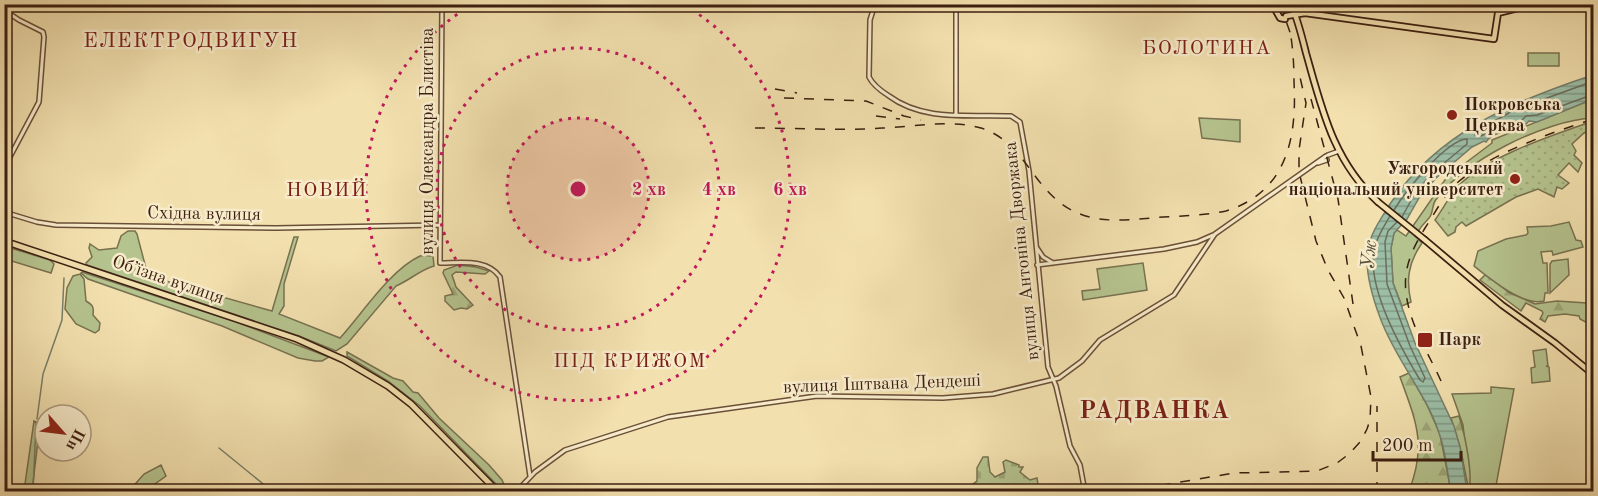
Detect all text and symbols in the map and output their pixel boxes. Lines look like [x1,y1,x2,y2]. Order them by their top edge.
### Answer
street label: вулиця Олександра Блистіва [419,27,437,255]
district label: ЕЛЕКТРОДВИГУН [83,31,299,52]
district label: БОЛОТИНА [1142,39,1272,59]
place label: Покровська Церква [1464,96,1561,135]
marker: Покровська Церква [1445,108,1459,122]
street label: вулиця Антоніна Дворжака [1002,141,1042,361]
place label: Ужгородський національний університет [1289,160,1503,199]
marker: Ужгородський національний університет [1508,172,1522,186]
district label: НОВИЙ [286,178,368,201]
centre of rings [568,179,588,199]
text: 2 хв [632,181,666,199]
text: 4 хв [702,181,736,199]
text: 6 хв [773,181,807,199]
street label: Східна вулиця [147,204,261,224]
water label: Уж [1358,239,1382,271]
street label: Обʼїзна вулиця [110,252,226,308]
marker: Парк [1416,331,1434,349]
place label: Парк [1438,331,1482,349]
district label: ПІД КРИЖОМ [553,352,707,372]
street label: вулиця Іштвана Дендеші [783,372,981,396]
district label: РАДВАНКА [1079,400,1231,424]
north arrow [33,403,93,463]
scale bar [1373,424,1462,462]
text: Пн [62,426,87,453]
text: 200 m [1382,437,1433,455]

